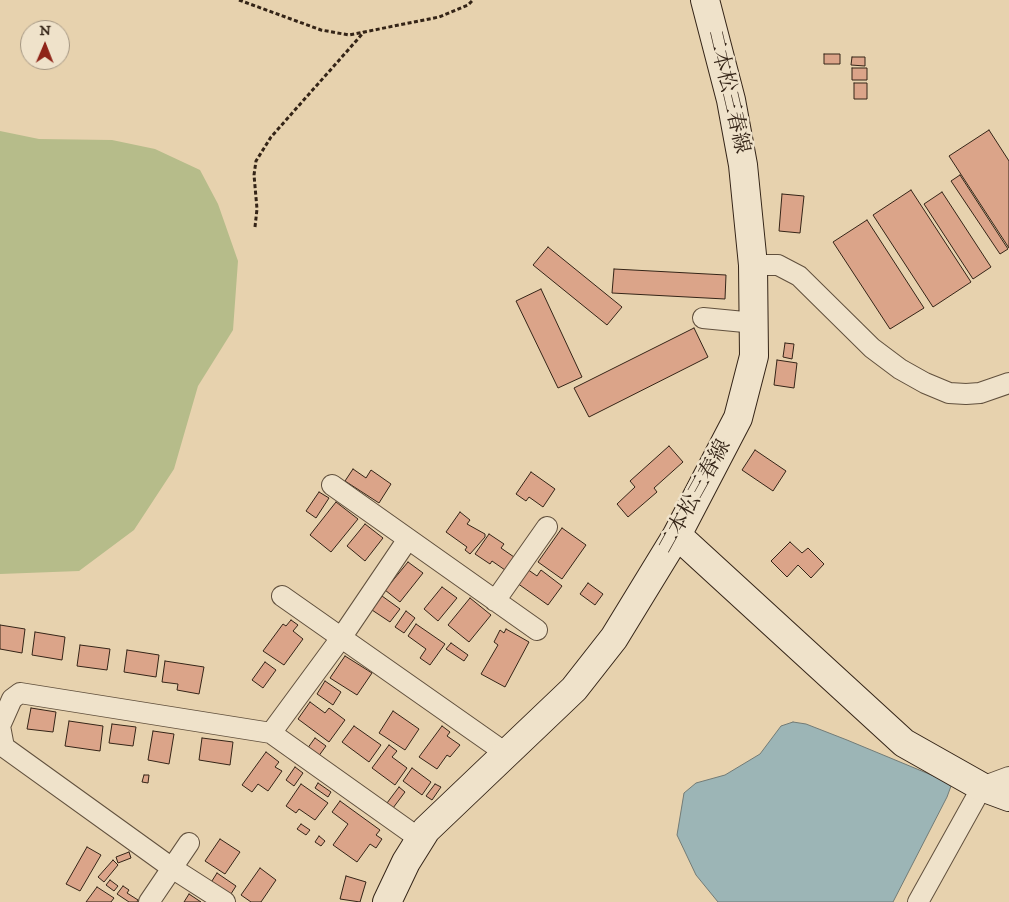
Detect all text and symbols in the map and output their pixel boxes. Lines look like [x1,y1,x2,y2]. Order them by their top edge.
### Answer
north arrow [20,20,70,70]
text: N [39,22,51,40]
street label: 二本松三春線 [701,28,753,156]
street label: 二本松三春線 [654,436,738,558]

